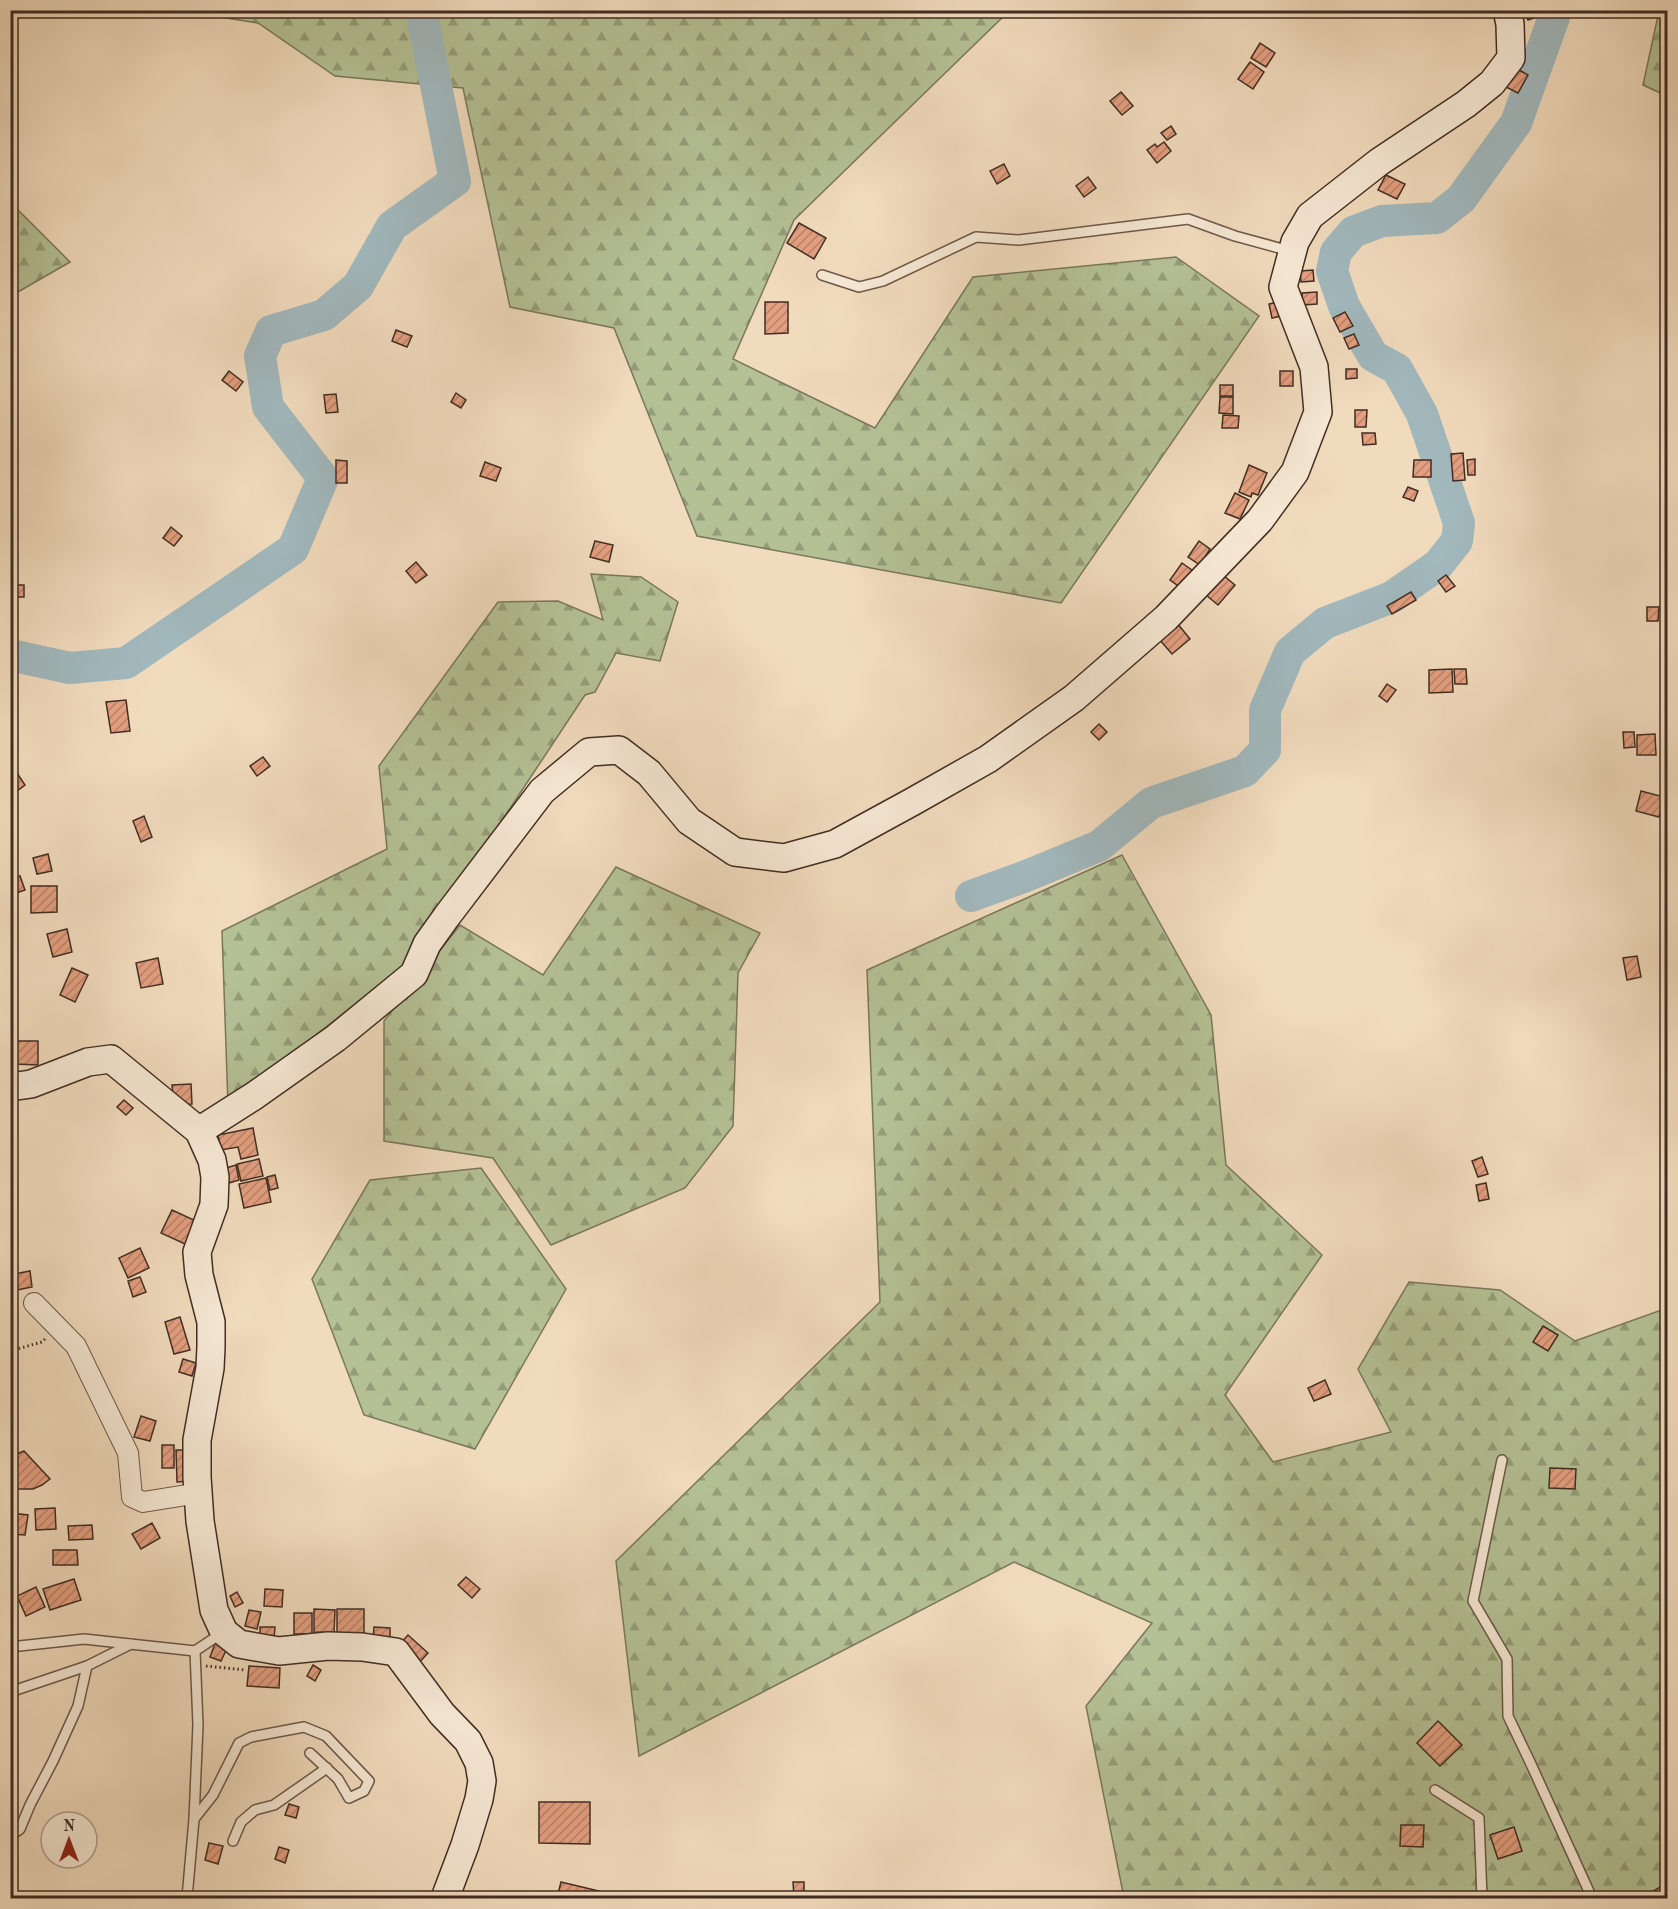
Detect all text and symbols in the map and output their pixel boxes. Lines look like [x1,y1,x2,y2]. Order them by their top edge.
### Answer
north arrow [39,1810,99,1870]
text: N [63,1819,76,1835]

